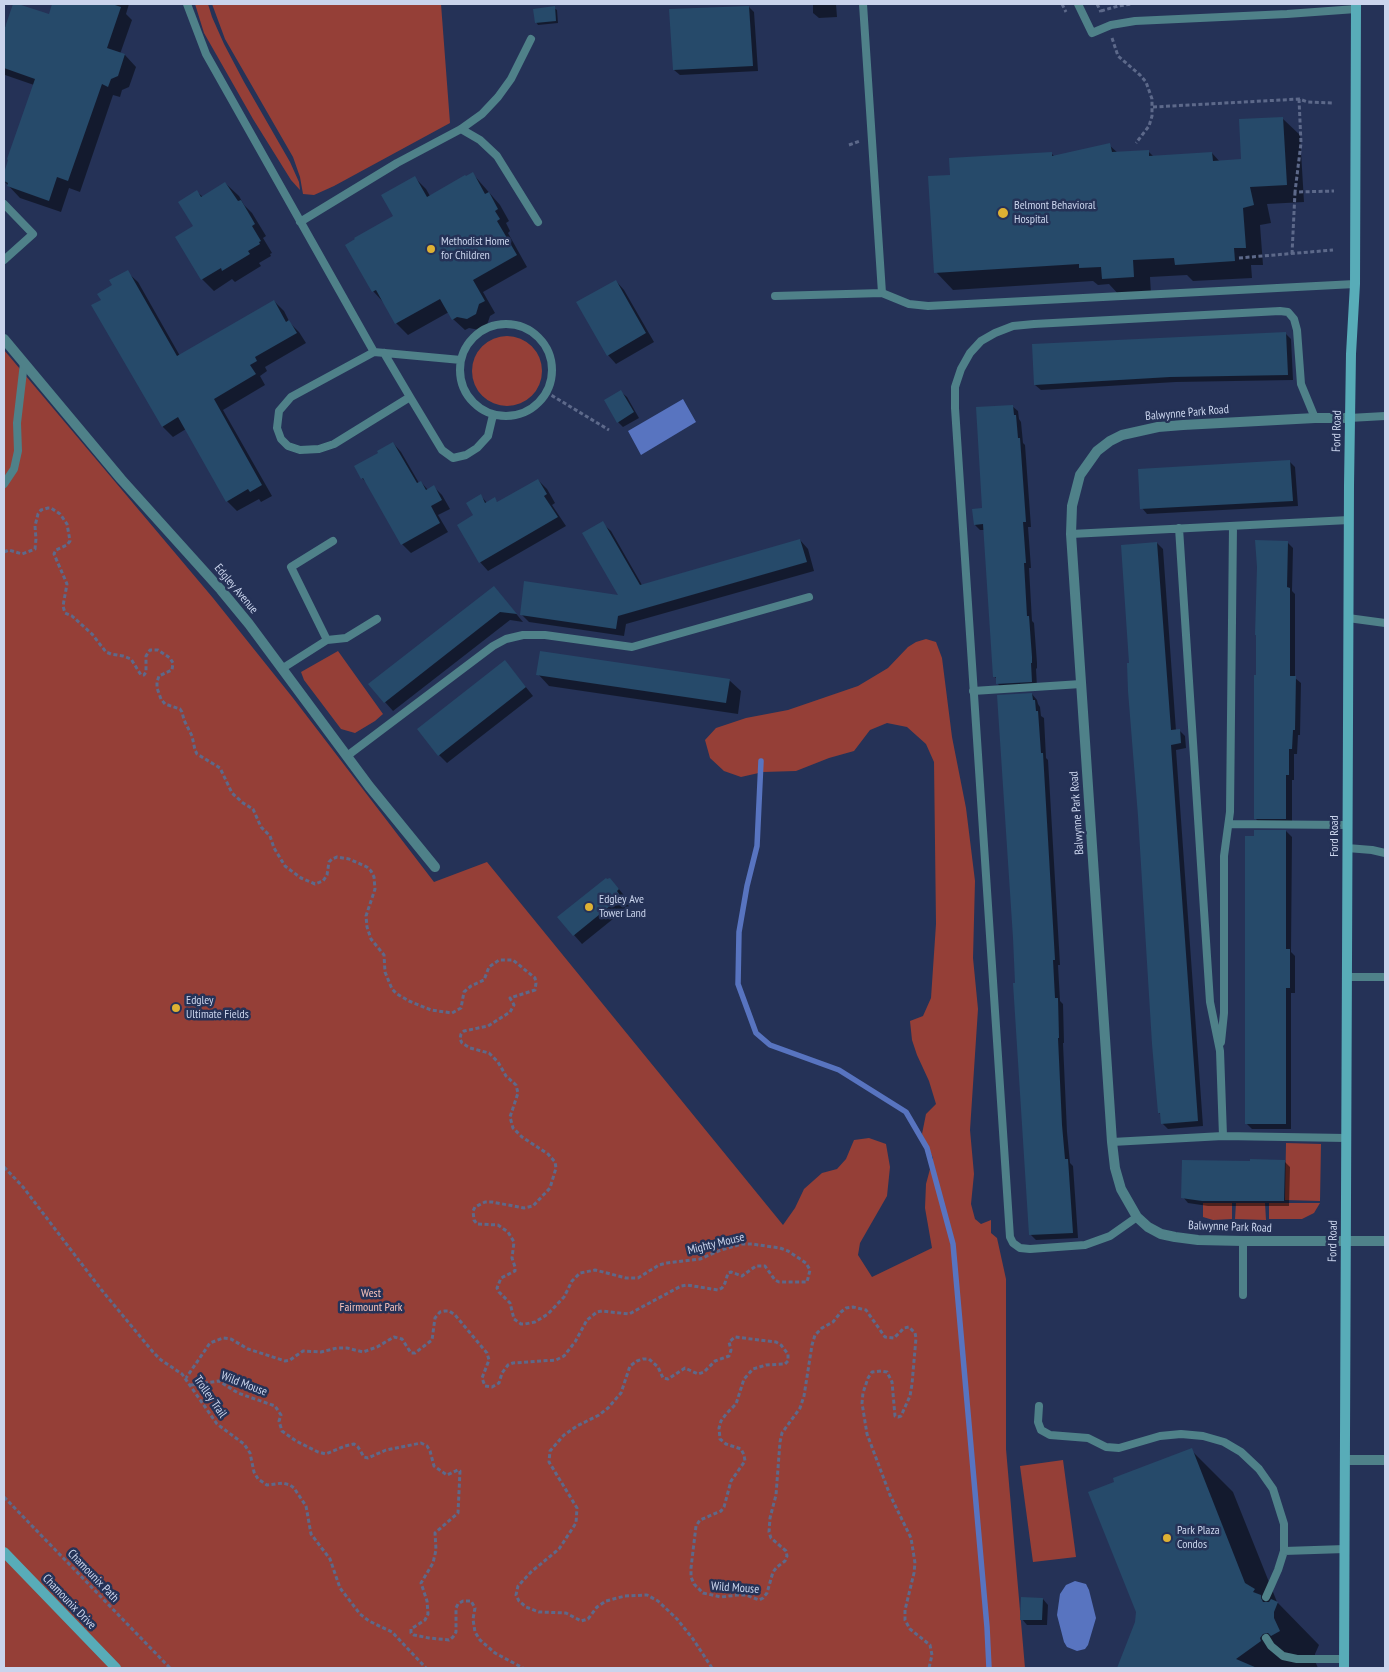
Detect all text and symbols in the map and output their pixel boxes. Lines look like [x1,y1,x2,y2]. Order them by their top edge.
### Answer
place label: Belmont Behavioral Hospital [1014,199,1096,227]
marker: Belmont Behavioral Hospital [996,206,1010,220]
place label: Methodist Home for Children [441,235,509,263]
marker: Methodist Home for Children [425,243,437,255]
street label: Balwynne Park Road [1145,402,1229,424]
street label: Ford Road [1329,410,1345,452]
street label: Edgley Avenue [211,561,261,617]
street label: Balwynne Park Road [1067,771,1087,855]
street label: Ford Road [1328,815,1342,857]
place label: Edgley Ave Tower Land [599,893,646,921]
marker: Edgley Ave Tower Land [583,901,595,913]
place label: Edgley Ultimate Fields [186,994,249,1022]
marker: Edgley Ultimate Fields [170,1002,182,1014]
street label: Balwynne Park Road [1188,1218,1272,1236]
street label: Ford Road [1325,1220,1341,1262]
street label: Mighty Mouse [686,1230,746,1258]
park label: West Fairmount Park [340,1287,402,1315]
street label: Wild Mouse [219,1369,269,1399]
street label: Trolley Trail [190,1373,230,1421]
place label: Park Plaza Condos [1177,1524,1220,1552]
marker: Park Plaza Condos [1161,1532,1173,1544]
street label: Chamounix Path [64,1547,122,1605]
street label: Chamounix Drive [39,1571,99,1633]
street label: Wild Mouse [710,1579,760,1597]

